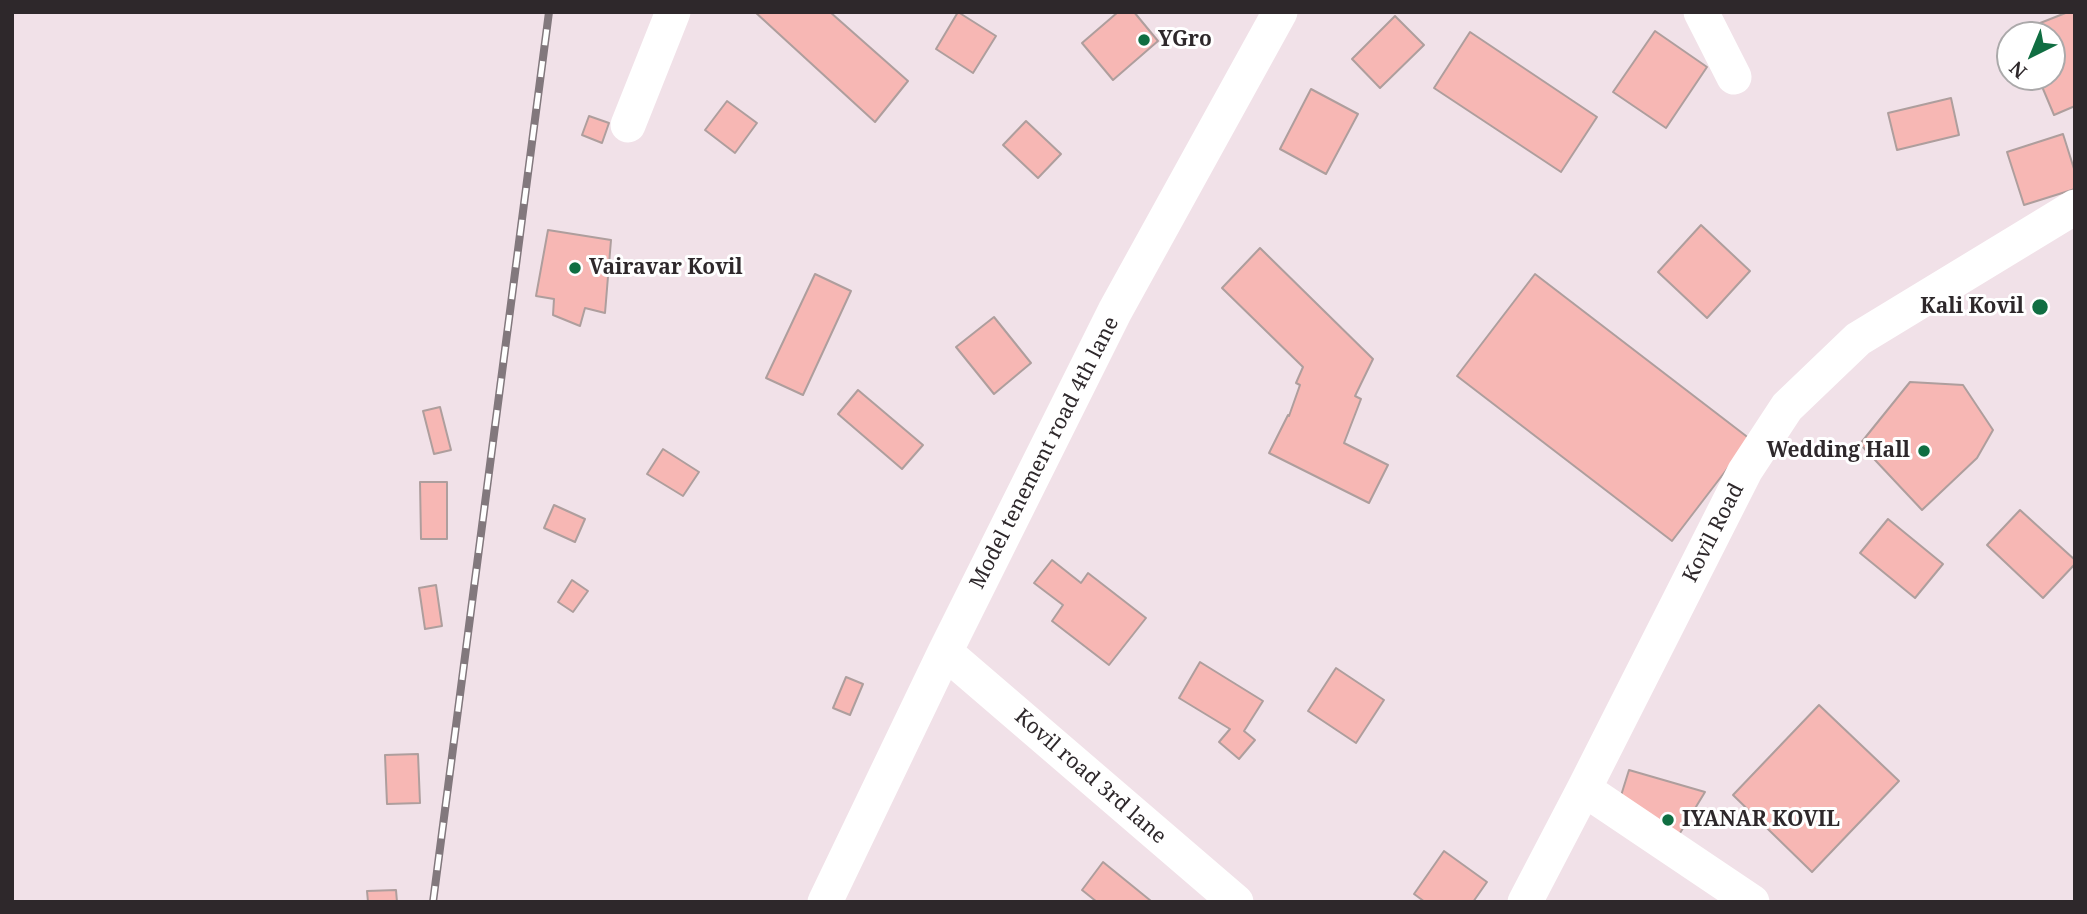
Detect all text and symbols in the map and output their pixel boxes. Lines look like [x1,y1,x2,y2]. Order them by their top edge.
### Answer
north arrow [1996,21,2066,91]
place label: YGro [1158,27,1212,53]
marker: YGro [1136,32,1152,48]
text: N [2004,55,2032,85]
place label: Vairavar Kovil [589,255,743,281]
marker: Vairavar Kovil [567,260,583,276]
place label: Kali Kovil [1920,294,2024,320]
marker: Kali Kovil [2030,297,2050,317]
street label: Model tenement road 4th lane [965,313,1125,593]
place label: Wedding Hall [1766,438,1910,464]
marker: Wedding Hall [1916,443,1932,459]
street label: Kovil Road [1678,479,1750,587]
street label: Kovil road 3rd lane [1009,704,1171,850]
place label: IYANAR KOVIL [1682,807,1840,833]
marker: IYANAR KOVIL [1660,812,1676,828]

